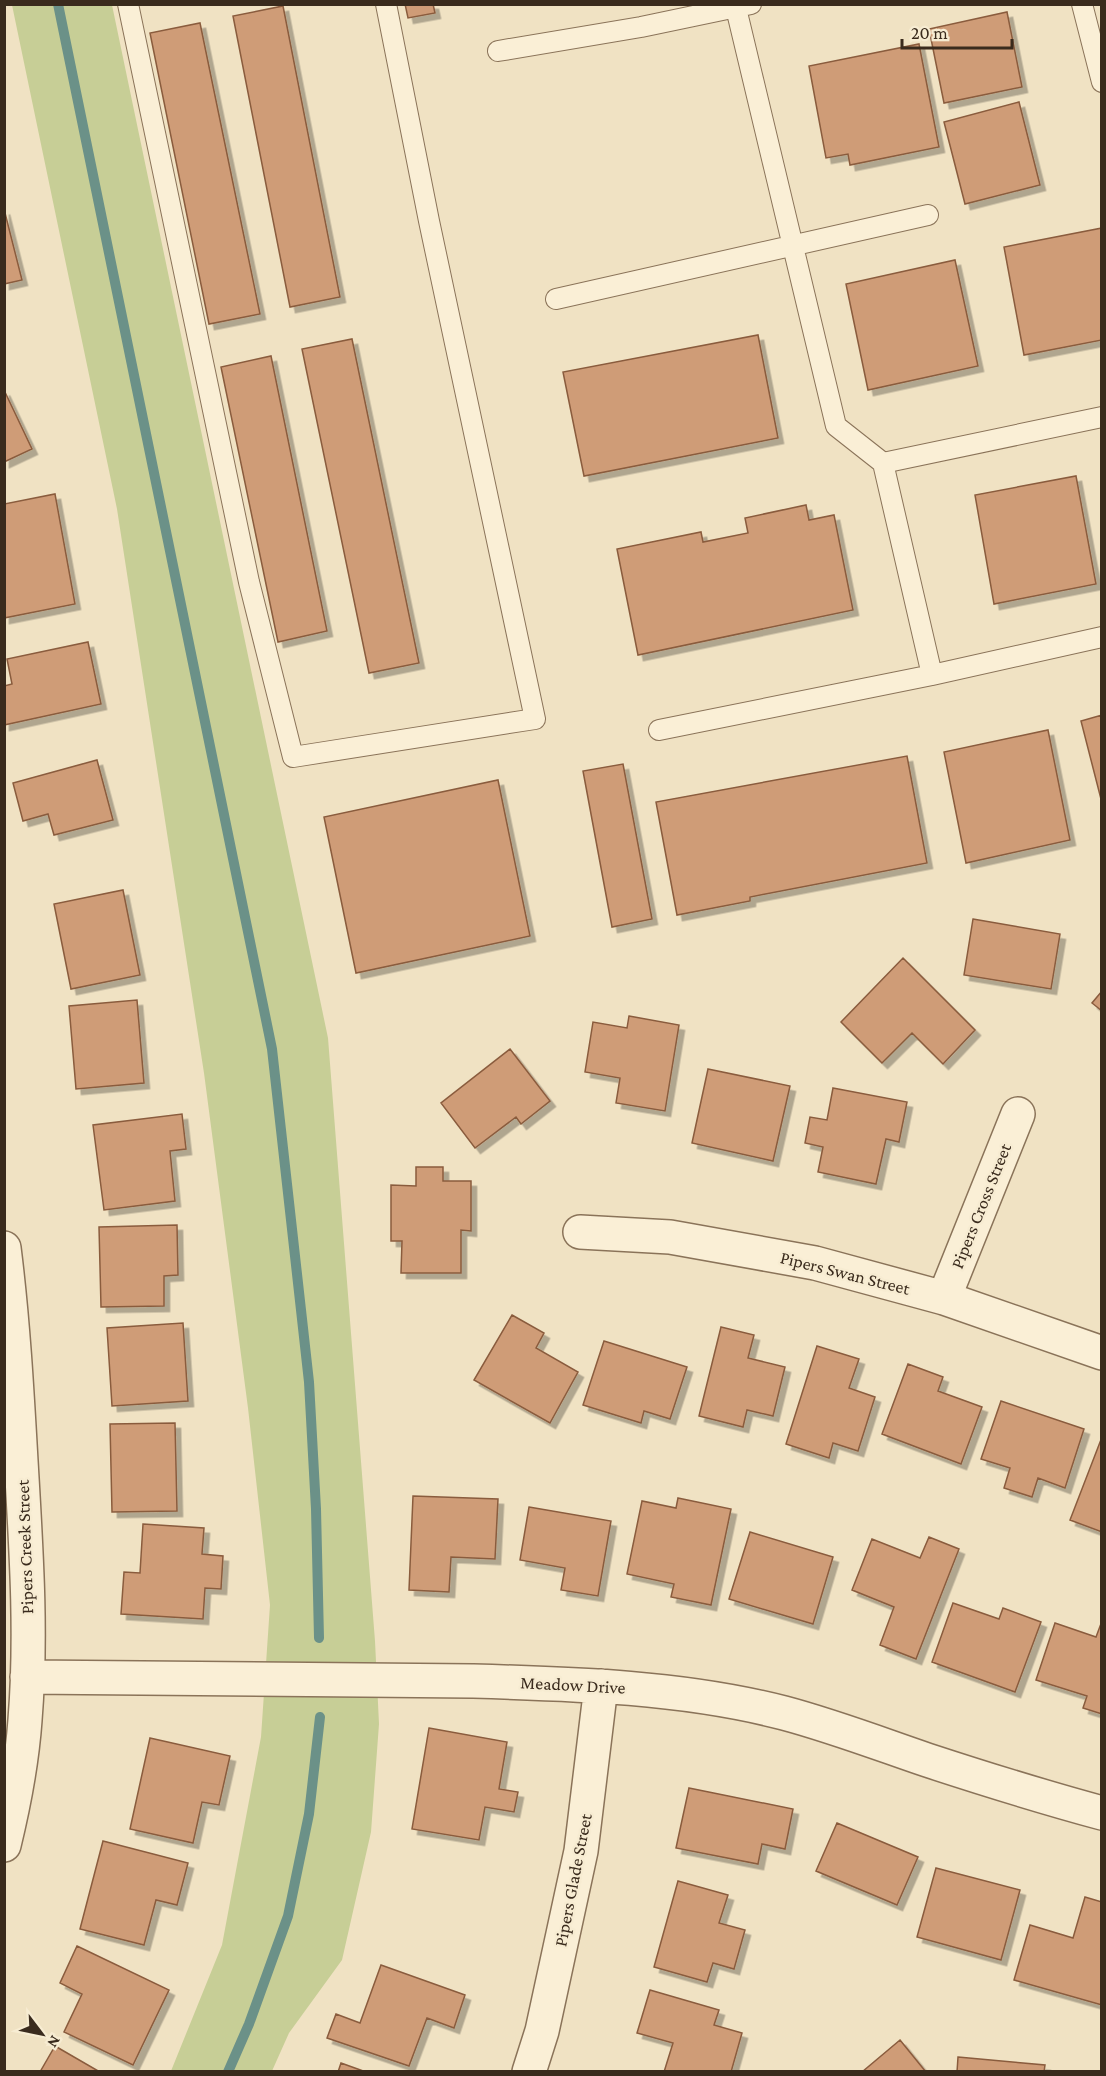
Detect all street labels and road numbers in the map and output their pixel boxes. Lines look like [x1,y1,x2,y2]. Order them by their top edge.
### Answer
street label: Pipers Cross Street [947,1140,1016,1271]
street label: Pipers Swan Street [778,1247,913,1299]
street label: Pipers Creek Street [13,1478,37,1615]
street label: Meadow Drive [520,1672,626,1698]
street label: Pipers Glade Street [550,1811,596,1948]

